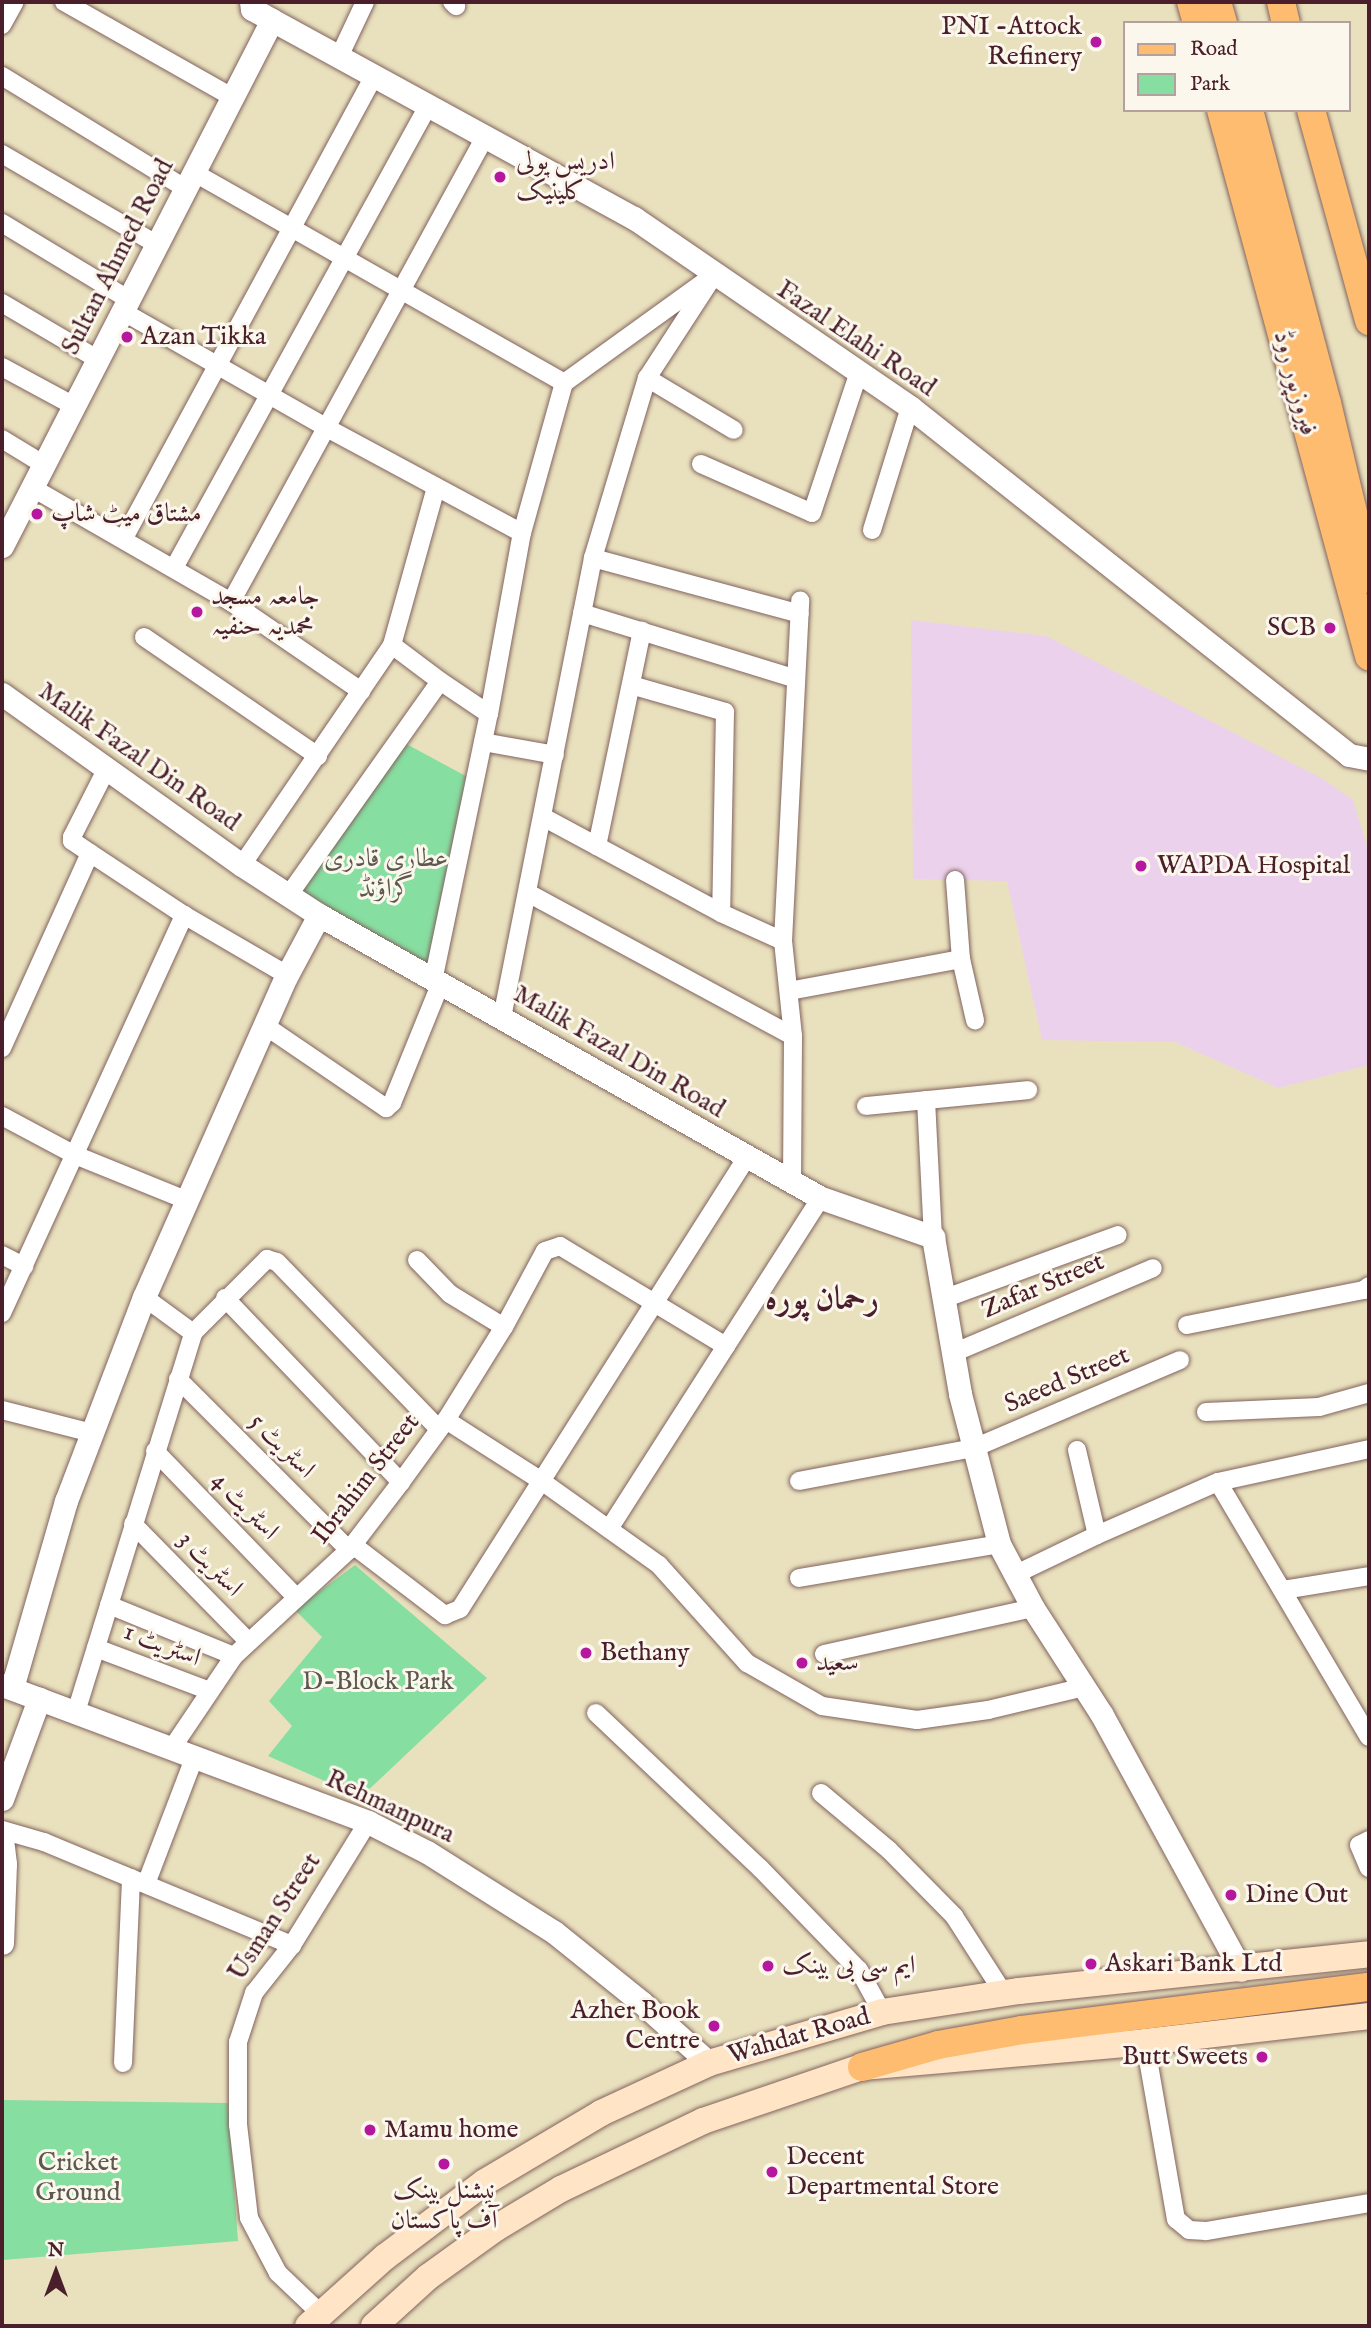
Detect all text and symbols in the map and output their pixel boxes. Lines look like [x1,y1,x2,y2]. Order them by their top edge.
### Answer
place label: PNI -Attock Refinery [941,11,1082,72]
legend [1122,21,1350,112]
marker: PNI -Attock Refinery [1088,34,1104,50]
text: Road [1190,36,1237,63]
text: Park [1190,71,1230,98]
place label: ادریس پولی کلینیک [516,146,615,208]
street label: Sultan Ahmed Road [55,154,181,360]
marker: ادریس پولی کلینیک [490,167,510,187]
street label: Fazal Elahi Road [771,274,941,404]
place label: Azan Tikka [141,321,266,353]
street label: فیروزپور روڈ [1266,327,1324,439]
marker: Azan Tikka [119,329,135,345]
place label: مشتاق میٹ شاپ [51,498,202,530]
marker: مشتاق میٹ شاپ [29,506,45,522]
place label: جامعہ مسجد محمدیہ حنفیہ [211,581,320,642]
marker: جامعہ مسجد محمدیہ حنفیہ [189,604,205,620]
place label: SCB [1267,612,1316,644]
marker: SCB [1322,620,1338,636]
street label: Malik Fazal Din Road [32,676,246,838]
park label: عطاری قادری گراؤنڈ [324,843,448,904]
place label: WAPDA Hospital [1157,850,1350,882]
marker: WAPDA Hospital [1131,856,1151,876]
street label: Malik Fazal Din Road [508,979,730,1125]
street label: Zafar Street [977,1246,1109,1326]
district label: رحمان پورہ [765,1281,879,1321]
street label: Saeed Street [1000,1340,1134,1420]
street label: اسٹریٹ 5 [243,1407,321,1485]
street label: Ibrahim Street [305,1408,427,1550]
street label: اسٹریٹ 4 [205,1465,285,1547]
street label: اسٹریٹ 3 [171,1524,249,1604]
street label: اسٹریٹ 1 [119,1616,205,1674]
place label: Bethany [600,1637,690,1669]
marker: Bethany [578,1645,594,1661]
place label: سعید [816,1647,859,1679]
marker: سعید [794,1655,810,1671]
park label: D-Block Park [302,1666,454,1698]
street label: Rehmanpura [320,1764,460,1850]
street label: Usman Street [222,1847,328,1987]
place label: Dine Out [1245,1879,1348,1911]
marker: Dine Out [1223,1887,1239,1903]
place label: Askari Bank Ltd [1105,1948,1282,1980]
place label: ایم سی بی بینک [782,1950,915,1982]
marker: Askari Bank Ltd [1083,1956,1099,1972]
marker: ایم سی بی بینک [760,1958,776,1974]
place label: Azher Book Centre [570,1995,700,2056]
street label: Wahdat Road [724,2001,874,2071]
marker: Azher Book Centre [706,2018,722,2034]
place label: Butt Sweets [1122,2041,1248,2073]
marker: Butt Sweets [1254,2049,1270,2065]
place label: Mamu home [384,2114,518,2146]
marker: Mamu home [362,2122,378,2138]
place label: Decent Departmental Store [786,2141,999,2202]
park label: Cricket Ground [35,2147,121,2208]
marker: نیشنل بینک آف پاکستان [436,2156,452,2172]
marker: Decent Departmental Store [764,2164,780,2180]
place label: نیشنل بینک آف پاکستان [391,2175,497,2236]
north arrow [21,2237,91,2307]
text: N [48,2239,64,2263]

